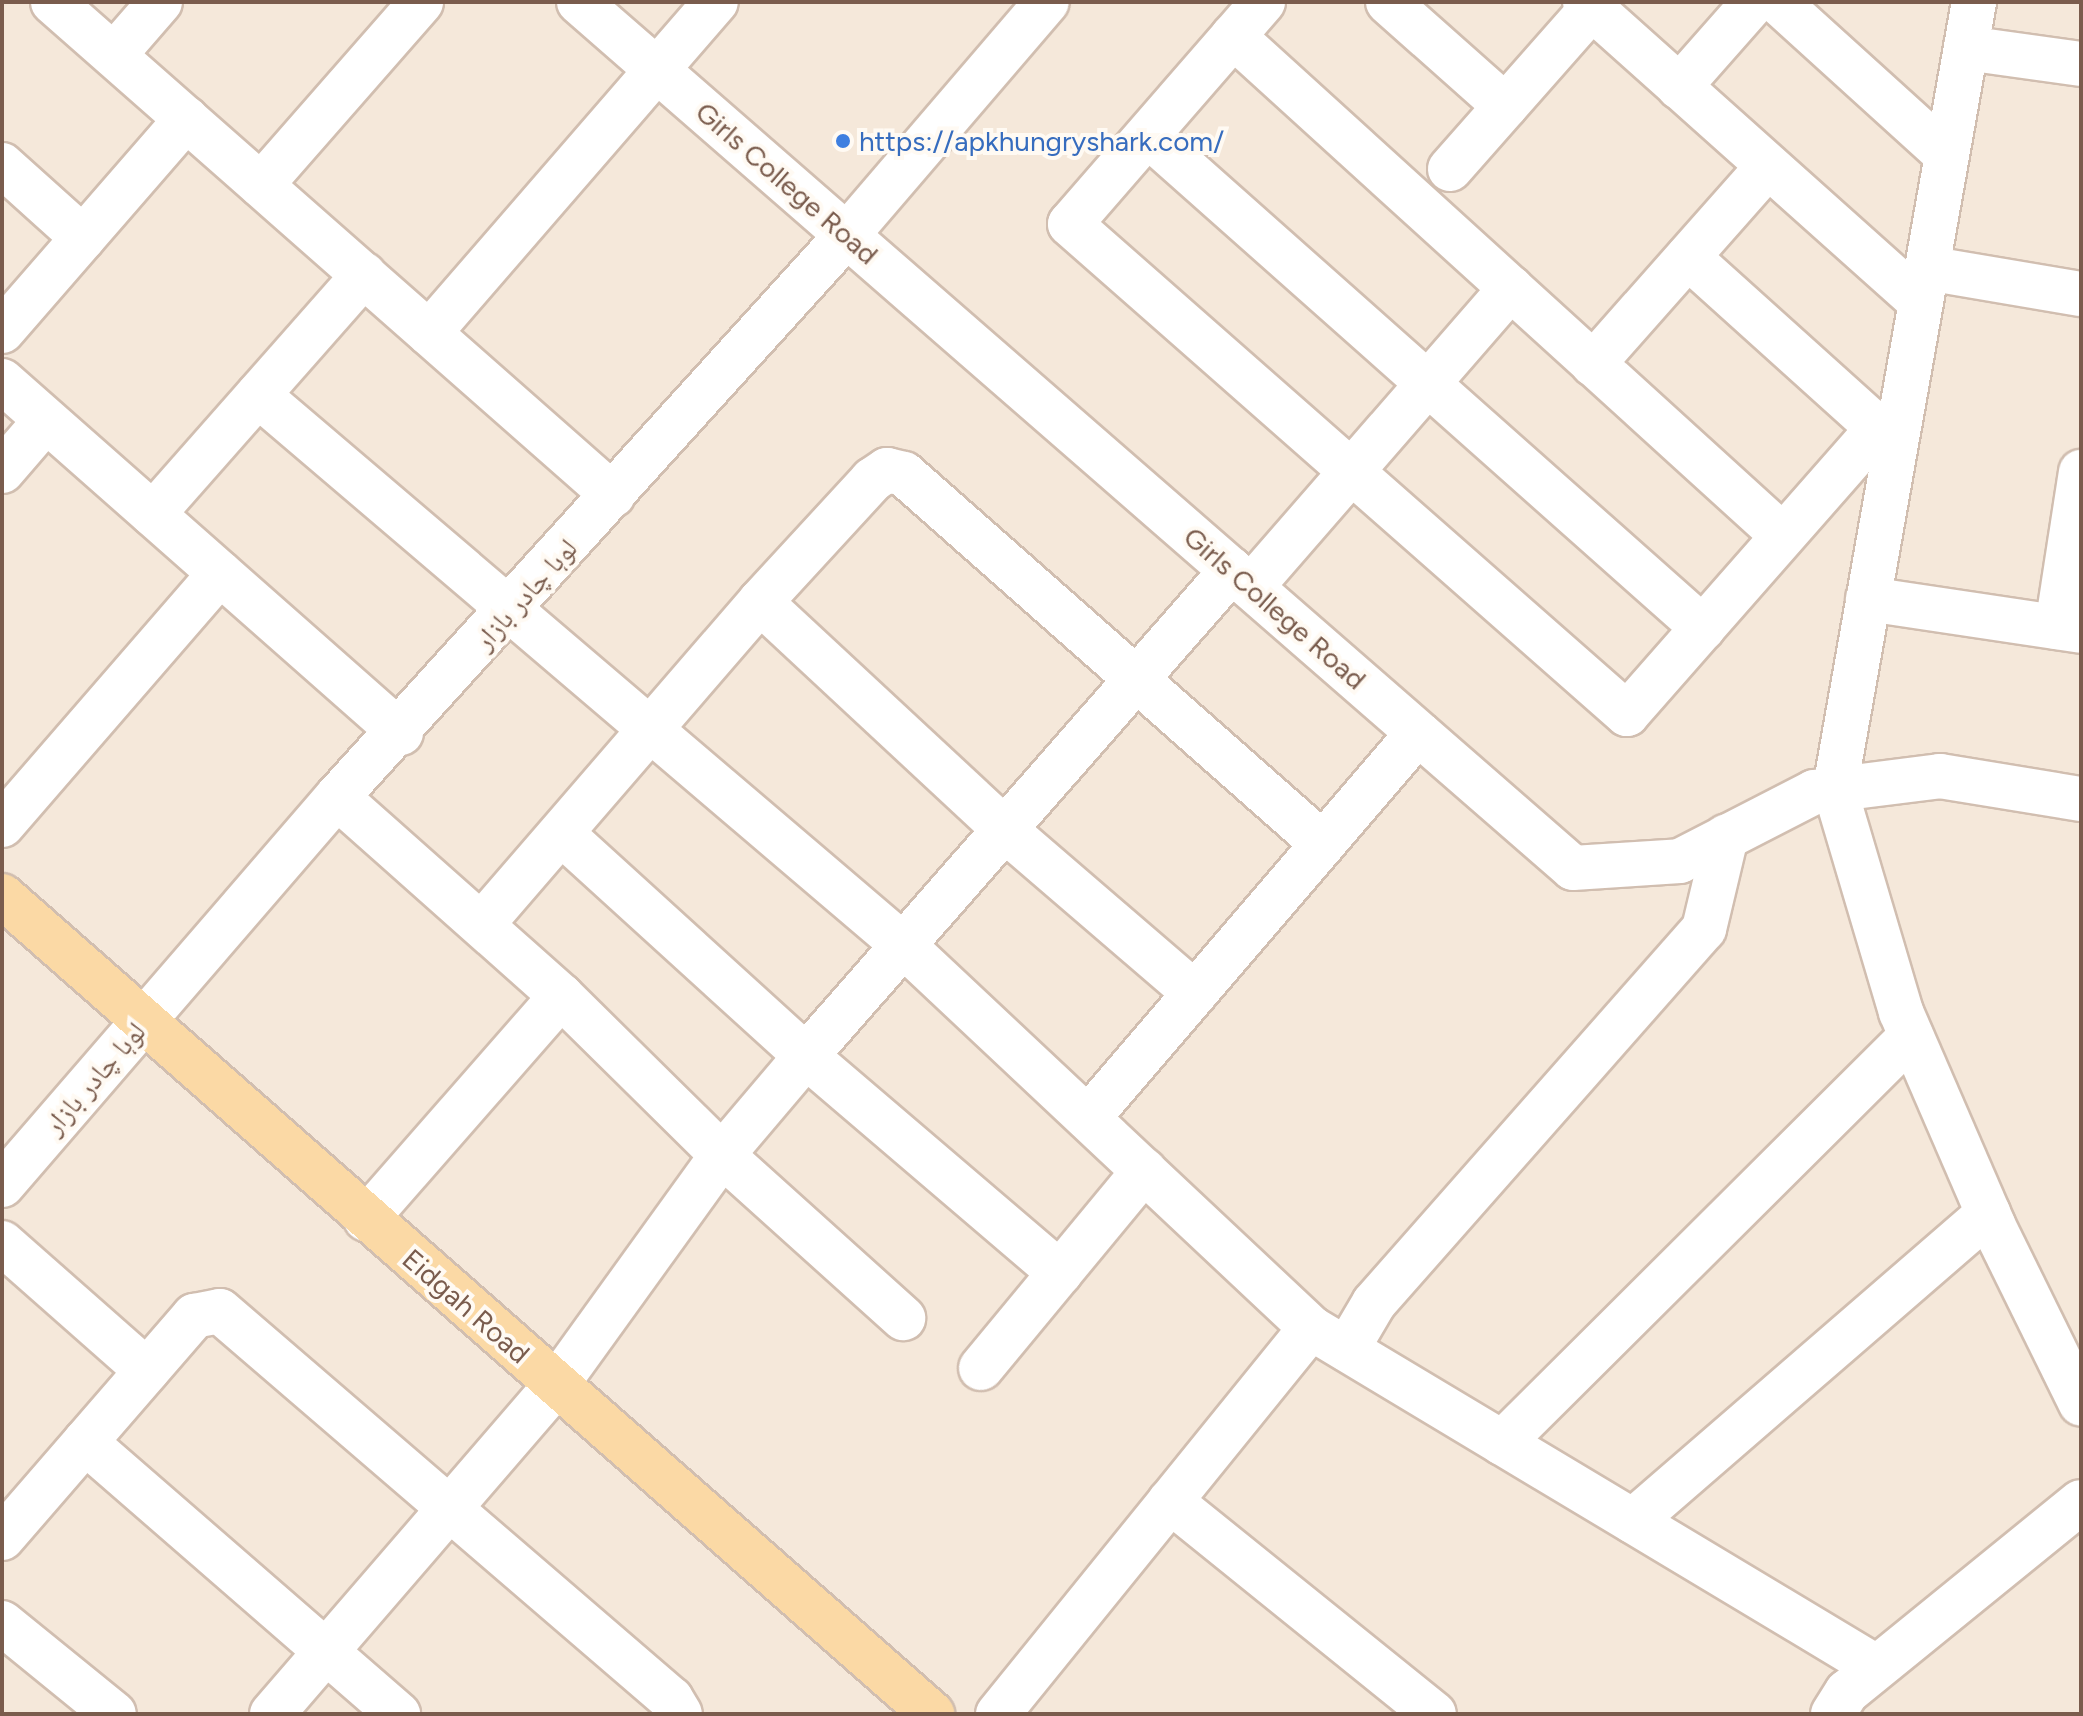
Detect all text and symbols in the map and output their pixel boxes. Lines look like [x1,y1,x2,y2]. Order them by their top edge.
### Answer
street label: Girls College Road [689,95,885,271]
place label: https://apkhungryshark.com/ [859,124,1224,158]
marker: https://apkhungryshark.com/ [834,132,852,150]
street label: Girls College Road [1177,520,1373,696]
street label: لوہا چادر بازار [466,531,584,657]
street label: لوہا چادر بازار [36,1015,152,1141]
street label: Eidgah Road [396,1242,536,1370]

